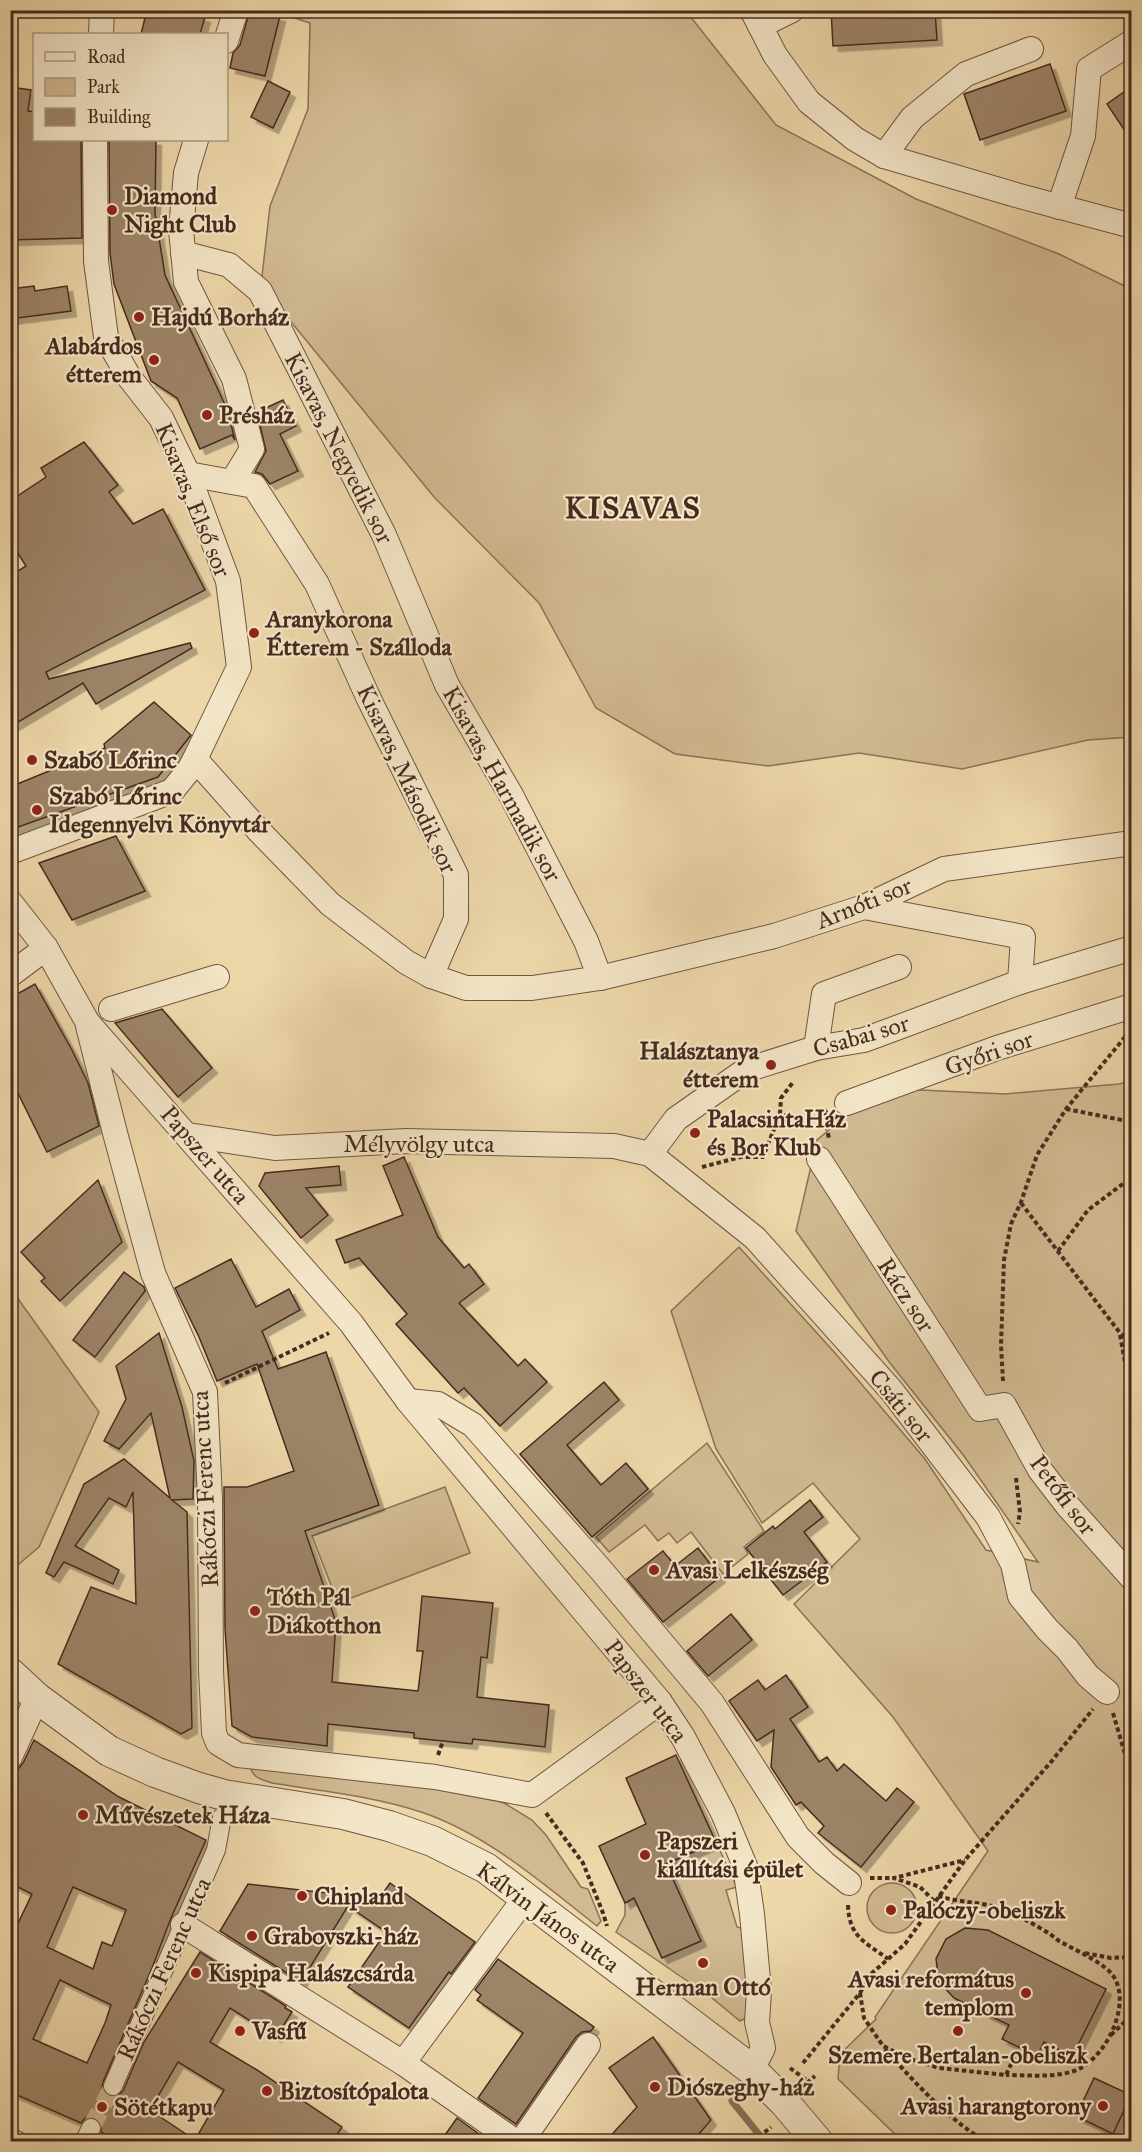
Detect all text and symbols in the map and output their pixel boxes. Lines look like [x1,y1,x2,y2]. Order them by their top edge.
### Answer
legend [33,33,228,141]
text: Road [87,46,125,68]
text: Park [87,76,120,98]
text: Building [87,106,151,129]
place label: Diamond Night Club [124,181,236,239]
marker: Diamond Night Club [105,203,119,217]
place label: Hajdú Borház [151,302,290,332]
marker: Hajdú Borház [132,310,146,324]
place label: Alabárdos étterem [43,331,143,389]
street label: Kisavas, Negyedik sor [278,347,400,549]
marker: Alabárdos étterem [147,353,161,367]
place label: Présház [219,400,296,430]
marker: Présház [200,408,214,422]
street label: Kisavas, Első sor [148,418,238,582]
district label: KISAVAS [565,490,701,526]
place label: Aranykorona Étterem - Szálloda [264,604,453,662]
marker: Aranykorona Étterem - Szálloda [247,626,261,640]
street label: Kisavas, Második sor [350,680,464,878]
street label: Kisavas, Harmadik sor [436,681,568,887]
place label: Szabó Lőrinc [44,745,177,775]
marker: Szabó Lőrinc [25,753,39,767]
place label: Szabó Lőrinc Idegennyelvi Könyvtár [49,781,271,839]
marker: Szabó Lőrinc Idegennyelvi Könyvtár [30,803,44,817]
street label: Arnóti sor [811,870,916,936]
street label: Csabai sor [809,1008,913,1064]
street label: Győri sor [941,1024,1037,1082]
place label: Halásztanya étterem [639,1036,760,1094]
marker: Halásztanya étterem [764,1058,778,1072]
street label: Papszer utca [154,1099,257,1211]
place label: PalacsintaHáz és Bor Klub [707,1104,847,1162]
marker: PalacsintaHáz és Bor Klub [688,1126,702,1140]
street label: Mélyvölgy utca [343,1129,495,1159]
street label: Rácz sor [871,1252,941,1338]
street label: Csáti sor [862,1363,940,1449]
street label: Rákóczi Ferenc utca [185,1389,225,1588]
street label: Petőfi sor [1023,1449,1103,1541]
place label: Avasi Lelkészség [664,1555,829,1585]
marker: Avasi Lelkészség [647,1563,661,1577]
place label: Tóth Pál Diákotthon [266,1582,381,1640]
marker: Tóth Pál Diákotthon [248,1604,262,1618]
street label: Papszer utca [598,1634,695,1749]
place label: Művészetek Háza [95,1800,271,1830]
marker: Művészetek Háza [76,1808,90,1822]
place label: Papszeri kiállítási épület [657,1826,804,1884]
marker: Papszeri kiállítási épület [638,1848,652,1862]
street label: Kálvin János utca [471,1855,626,1980]
street label: Rákóczi Ferenc utca [110,1872,218,2065]
place label: Chipland [314,1881,405,1911]
marker: Chipland [295,1889,309,1903]
place label: Palóczy-obeliszk [903,1895,1066,1925]
marker: Palóczy-obeliszk [884,1903,898,1917]
place label: Grabovszki-ház [264,1921,419,1951]
marker: Grabovszki-ház [245,1929,259,1943]
marker: Herman Ottó [696,1956,710,1970]
place label: Kispipa Halászcsárda [208,1958,415,1988]
place label: Avasi református templom [846,1964,1015,2022]
marker: Kispipa Halászcsárda [189,1966,203,1980]
place label: Herman Ottó [635,1972,771,2002]
marker: Avasi református templom [1019,1986,1033,2000]
place label: Vasfű [251,2016,307,2046]
marker: Vasfű [233,2024,247,2038]
marker: Szemere Bertalan-obeliszk [951,2024,965,2038]
place label: Szemere Bertalan-obeliszk [828,2040,1089,2070]
place label: Diószeghy-ház [667,2072,815,2102]
place label: Biztosítópalota [279,2076,430,2106]
marker: Diószeghy-ház [648,2080,662,2094]
marker: Biztosítópalota [260,2084,274,2098]
place label: Avasi harangtorony [899,2091,1093,2121]
place label: Sötétkapu [114,2092,213,2122]
marker: Avasi harangtorony [1096,2099,1110,2113]
marker: Sötétkapu [95,2100,109,2114]

